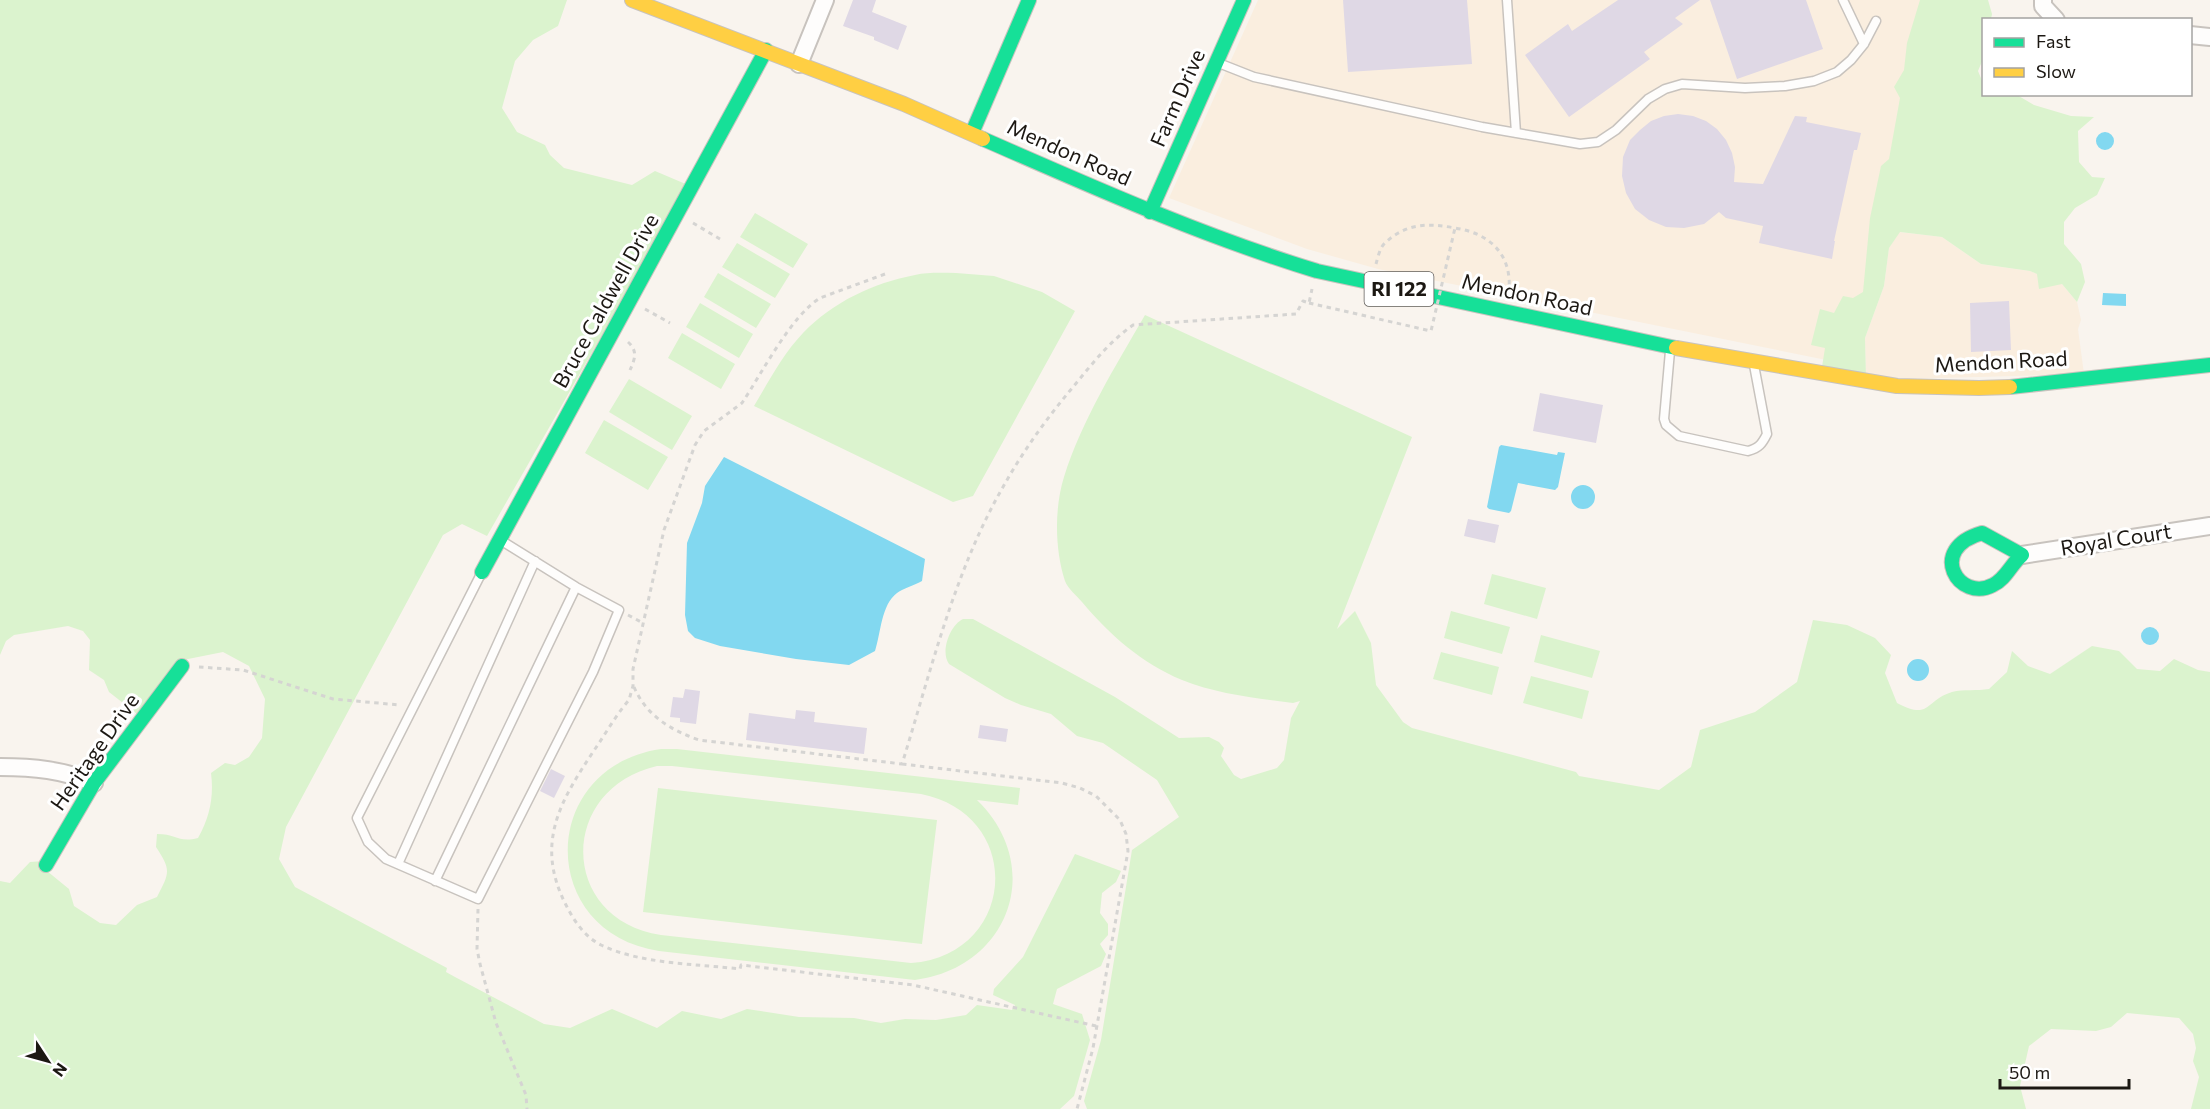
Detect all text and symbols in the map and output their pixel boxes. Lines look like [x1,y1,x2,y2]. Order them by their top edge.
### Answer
legend [1982,18,2192,96]
text: Fast [2036,30,2071,52]
street label: Farm Drive [1144,45,1209,150]
text: Slow [2036,60,2076,82]
street label: Mendon Road [1004,113,1135,190]
street label: Bruce Caldwell Drive [547,209,663,392]
street label: Mendon Road [1460,267,1595,320]
road number: RI 122 [1364,272,1434,306]
street label: Mendon Road [1934,345,2068,376]
street label: Royal Court [2058,517,2173,560]
street label: Heritage Drive [44,688,143,815]
north arrow [18,1031,78,1091]
scale bar [2000,1052,2129,1090]
text: N [49,1060,72,1081]
text: 50 m [2009,1061,2050,1083]

